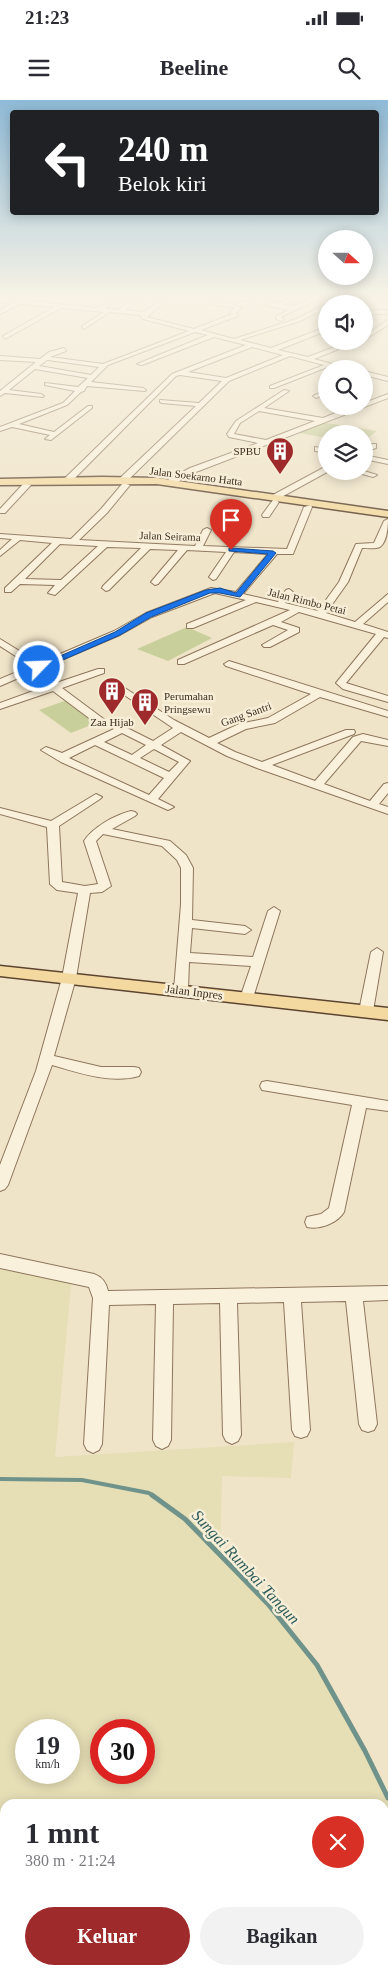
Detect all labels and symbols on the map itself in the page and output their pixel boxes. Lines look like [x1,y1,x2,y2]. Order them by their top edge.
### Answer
north arrow [318,230,372,285]
building icon: SPBU [265,436,295,475]
place label: SPBU [233,445,261,457]
street label: Jalan Soekarno Hatta [149,464,243,488]
pin [210,499,252,550]
street label: Jalan Seirama [139,529,201,543]
street label: Jalan Rimbo Petai [267,585,347,617]
position arrow [12,640,64,692]
building icon: Zaa Hijab [97,676,127,715]
building icon: Perumahan Pringsewu [130,687,160,726]
place label: Perumahan Pringsewu [164,690,214,715]
street label: Gang Santri [219,699,273,729]
place label: Zaa Hijab [90,716,134,728]
street label: Jalan Inpres [165,982,224,1002]
water label: Sungai Rumbai Tangun [188,1506,303,1628]
speed limit sign: 30 [90,1719,155,1784]

